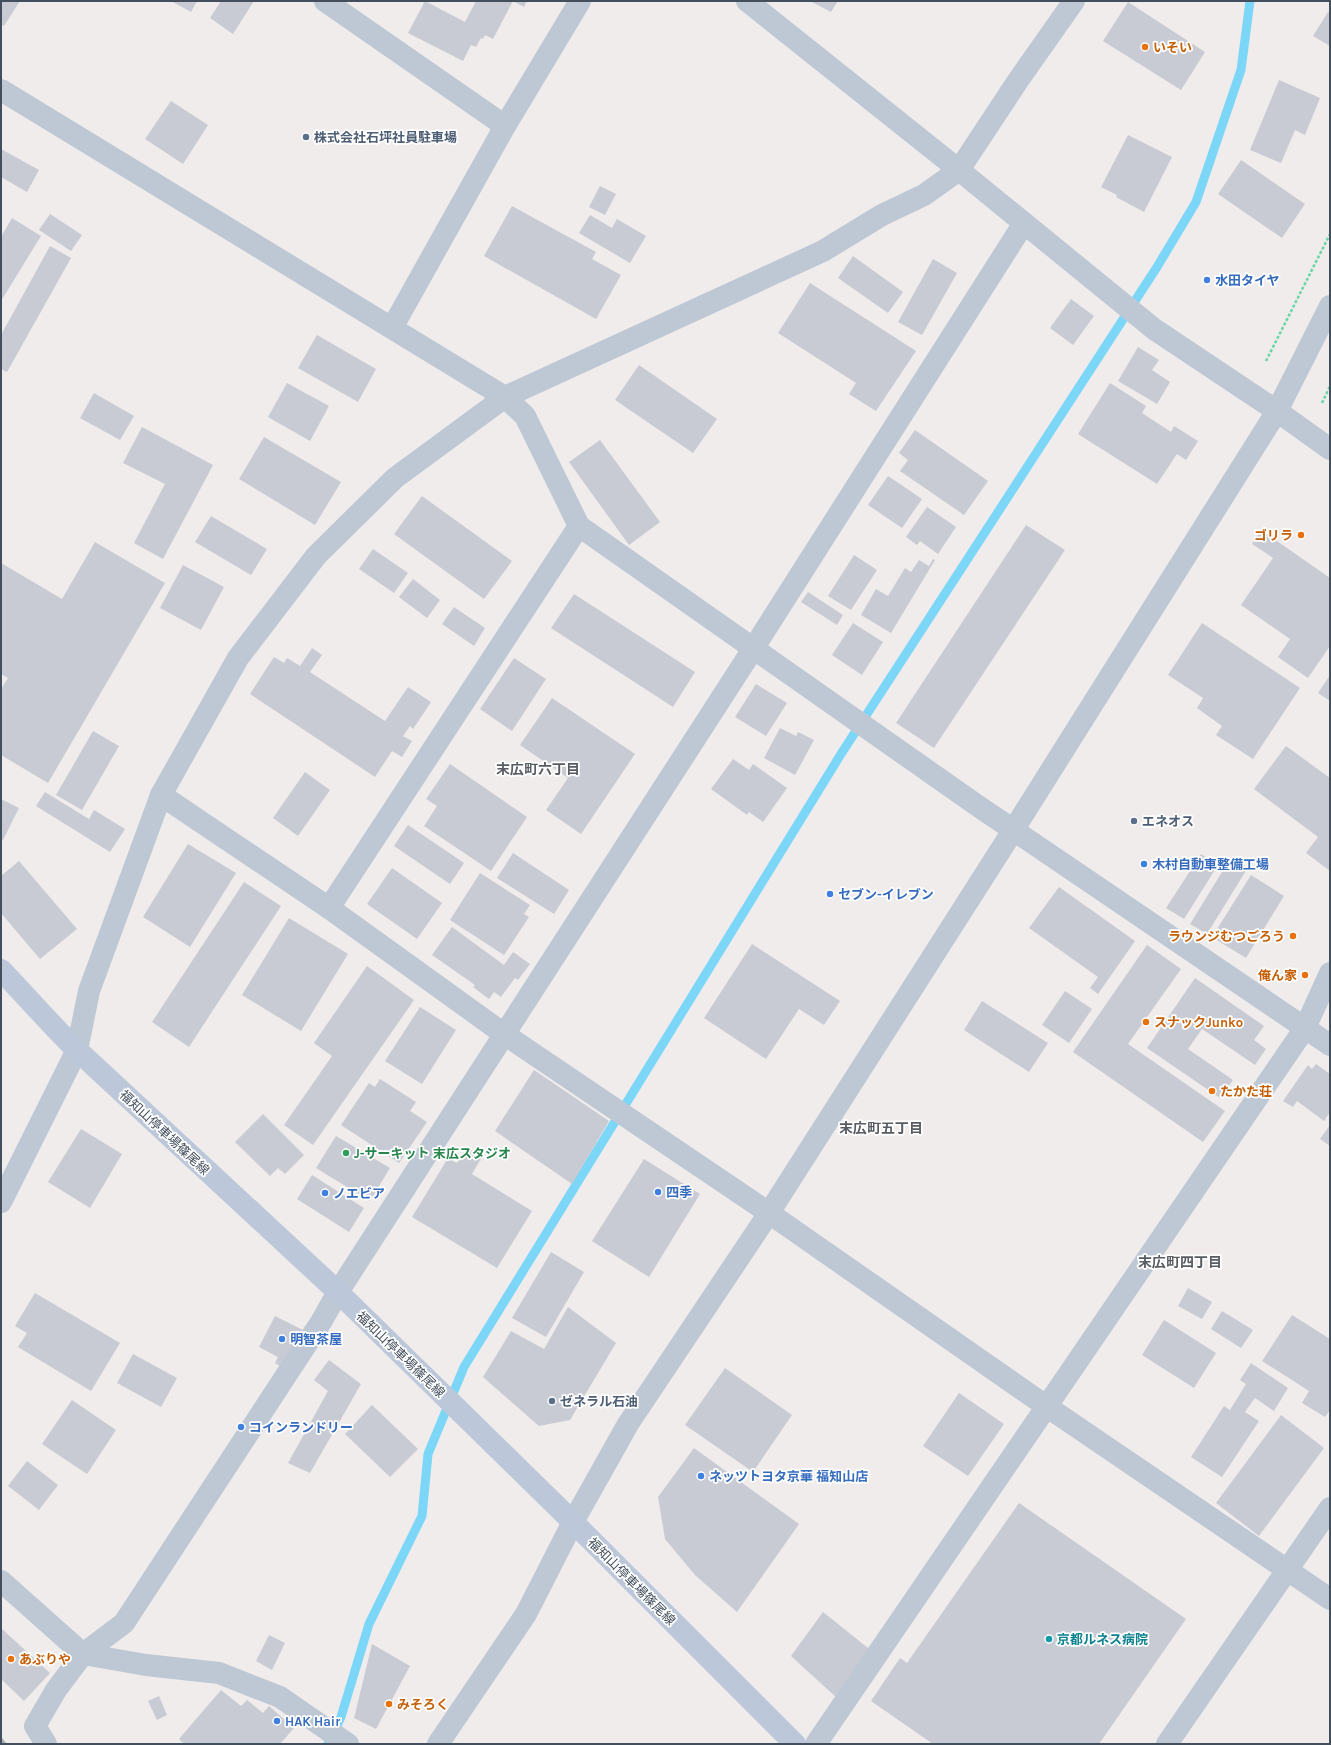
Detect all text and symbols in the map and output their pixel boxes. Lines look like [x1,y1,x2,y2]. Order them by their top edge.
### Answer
place label: いそい [1153,40,1192,55]
marker: いそい [1140,42,1150,52]
place label: 株式会社石坪社員駐車場 [314,130,457,145]
marker: 株式会社石坪社員駐車場 [301,132,311,142]
place label: 水田タイヤ [1215,273,1280,288]
marker: 水田タイヤ [1202,275,1212,285]
place label: ゴリラ [1254,528,1293,543]
marker: ゴリラ [1296,530,1306,540]
district label: 末広町六丁目 [496,761,580,778]
place label: エネオス [1142,814,1194,829]
marker: エネオス [1129,816,1139,826]
place label: 木村自動車整備工場 [1152,857,1269,872]
marker: 木村自動車整備工場 [1139,859,1149,869]
place label: セブン-イレブン [838,887,934,902]
marker: セブン-イレブン [825,889,835,899]
place label: ラウンジむつごろう [1168,929,1285,944]
marker: ラウンジむつごろう [1288,931,1298,941]
place label: 俺ん家 [1258,968,1297,983]
marker: 俺ん家 [1300,970,1310,980]
place label: スナックJunko [1154,1015,1243,1030]
marker: スナックJunko [1141,1017,1151,1027]
place label: たかた荘 [1220,1084,1272,1099]
marker: たかた荘 [1207,1086,1217,1096]
street label: 福知山停車場篠尾線 [117,1087,213,1178]
district label: 末広町五丁目 [839,1120,923,1137]
place label: J-サーキット 末広スタジオ [354,1146,511,1161]
marker: J-サーキット 末広スタジオ [341,1148,351,1158]
place label: 四季 [666,1185,692,1200]
place label: ノエビア [333,1186,385,1201]
marker: 四季 [653,1187,663,1197]
marker: ノエビア [320,1188,330,1198]
district label: 末広町四丁目 [1138,1254,1222,1271]
street label: 福知山停車場篠尾線 [353,1308,448,1400]
place label: 明智茶屋 [290,1332,342,1347]
marker: 明智茶屋 [277,1334,287,1344]
place label: ゼネラル石油 [560,1394,638,1409]
marker: ゼネラル石油 [547,1396,557,1406]
place label: コインランドリー [249,1420,353,1435]
marker: コインランドリー [236,1422,246,1432]
place label: ネッツトヨタ京華 福知山店 [709,1469,868,1484]
marker: ネッツトヨタ京華 福知山店 [696,1471,706,1481]
street label: 福知山停車場篠尾線 [585,1535,678,1628]
place label: 京都ルネス病院 [1057,1632,1148,1647]
marker: 京都ルネス病院 [1044,1634,1054,1644]
place label: あぶりや [19,1652,71,1667]
marker: あぶりや [6,1654,16,1664]
place label: みそろく [397,1697,449,1712]
marker: みそろく [384,1699,394,1709]
place label: HAK Hair [285,1714,341,1729]
marker: HAK Hair [272,1716,282,1726]

